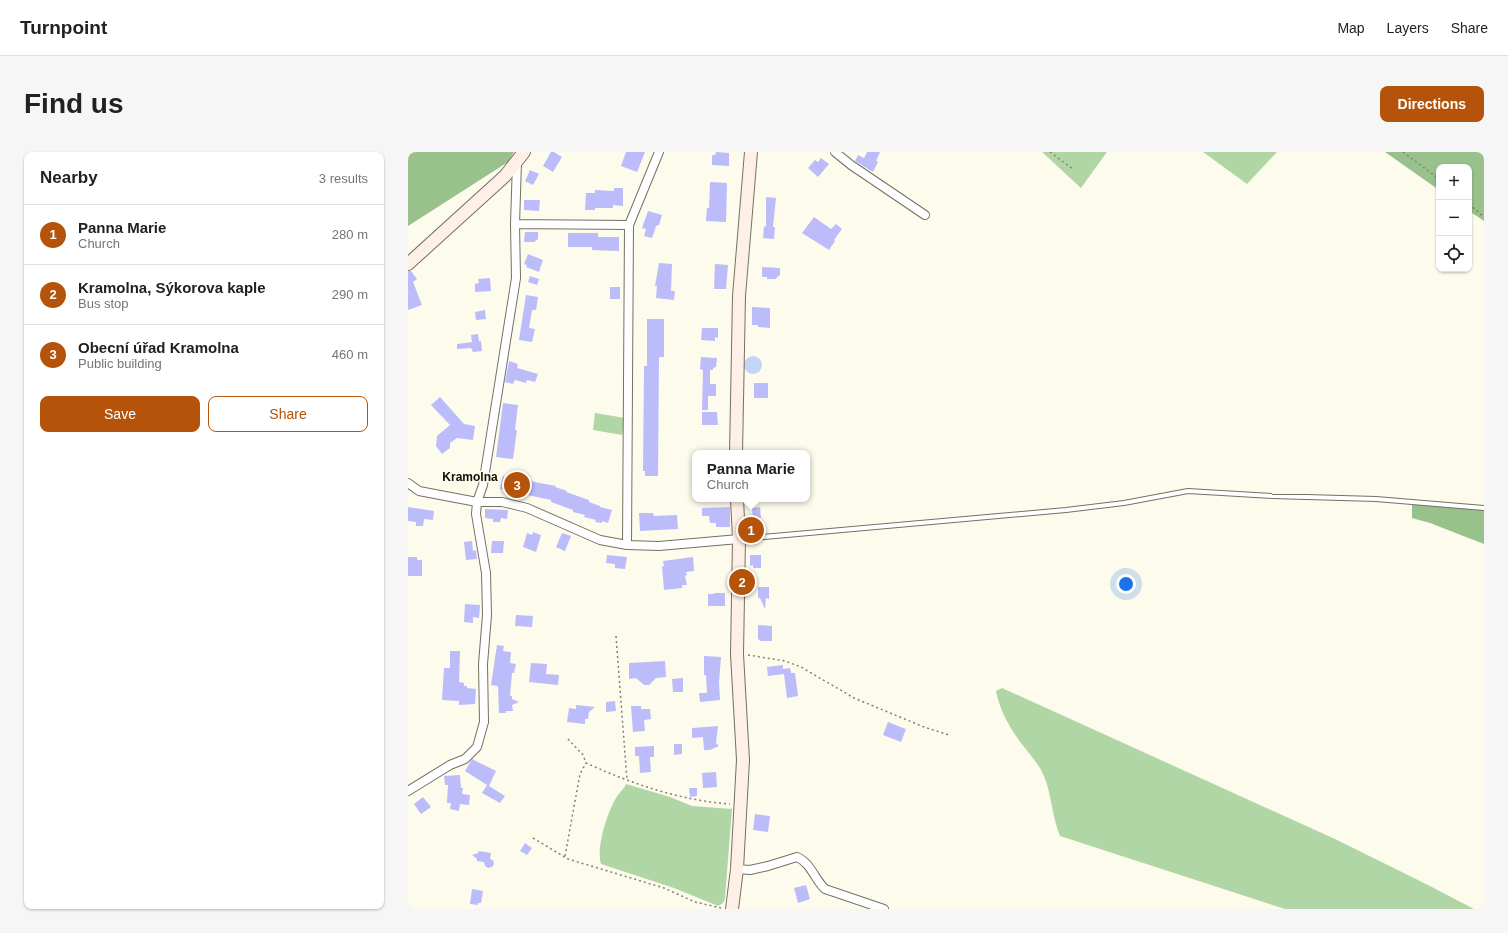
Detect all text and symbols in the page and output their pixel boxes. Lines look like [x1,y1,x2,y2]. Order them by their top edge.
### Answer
text: Turnpoint [20,17,107,38]
text: Map [1337,20,1365,36]
text: Layers [1387,20,1429,36]
text: Share [1451,20,1488,36]
button: Directions [1380,86,1484,122]
text: Find us [24,88,124,119]
map controls [1436,164,1472,272]
button: + [1436,164,1472,200]
text: Nearby [40,168,98,187]
text: 3 results [319,171,368,186]
button: − [1436,200,1472,236]
text: Panna Marie [78,219,166,236]
text: 1 [49,227,57,242]
text: 280 m [332,227,368,242]
text: Church [78,236,120,251]
button: locate [1436,236,1472,272]
text: Kramolna, Sýkorova kaple [78,279,266,296]
text: 2 [49,287,57,302]
text: 290 m [332,287,368,302]
text: Bus stop [78,296,129,311]
text: Obecní úřad Kramolna [78,339,239,356]
text: 3 [49,347,57,362]
text: 460 m [332,347,368,362]
text: Public building [78,356,162,371]
button: Save [40,396,200,432]
button: Share [208,396,368,432]
popup [692,450,810,502]
text: Panna Marie [707,460,795,477]
district label: Kramolna [442,470,498,484]
pin: 3 [504,470,530,500]
text: Church [707,477,749,492]
pin: 1 [738,515,764,545]
pin: 2 [729,567,755,597]
your location [1116,574,1136,594]

